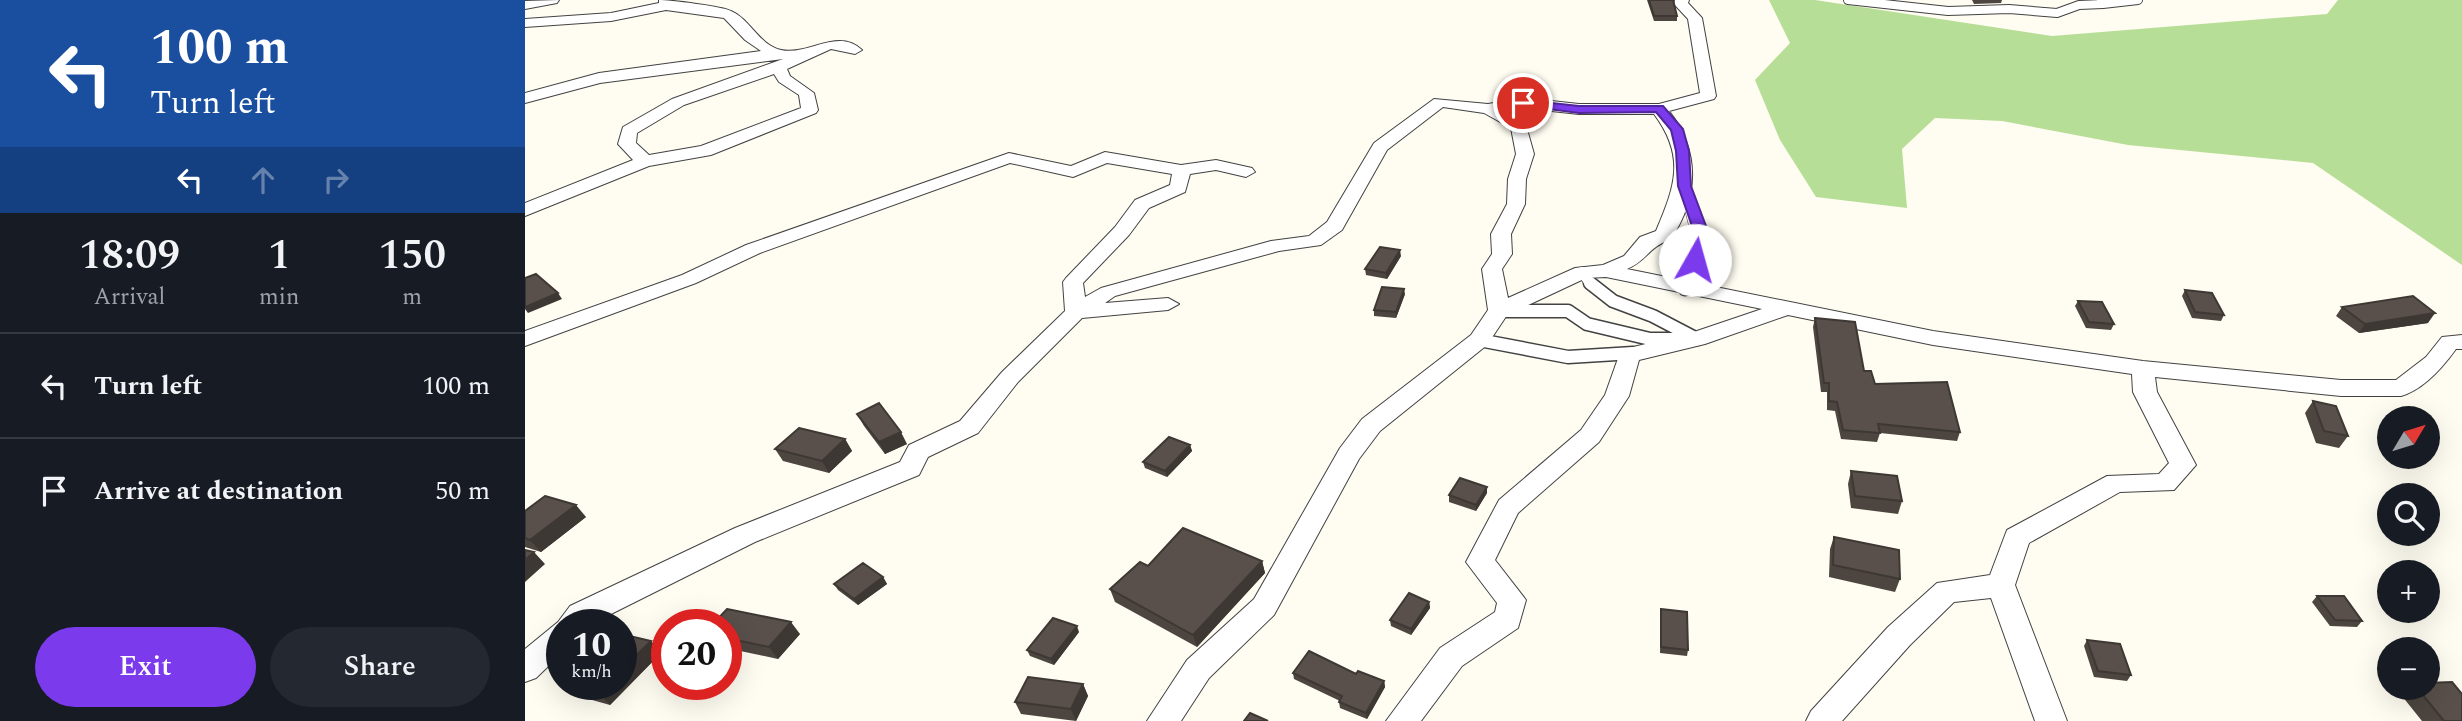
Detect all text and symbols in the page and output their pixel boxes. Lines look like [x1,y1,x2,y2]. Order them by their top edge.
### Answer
text: 100 m [150,11,289,86]
icon: left [35,28,126,119]
pin [1493,73,1553,133]
text: Turn left [150,79,276,128]
icon: arrive [1504,84,1542,122]
icon: left [171,161,209,199]
icon: ahead [244,161,282,199]
icon: right [317,161,355,199]
position arrow [1658,223,1732,297]
text: 18:09 [79,224,180,287]
text: 1 [268,224,290,287]
text: 150 [378,224,446,287]
text: Arrival [94,280,165,315]
text: min [259,280,299,315]
text: m [402,280,422,315]
text: Turn left [94,366,202,406]
text: 100 m [422,366,490,406]
icon: left [35,367,73,405]
north arrow [2377,406,2439,469]
map controls [2377,406,2440,700]
text: Arrive at destination [94,471,343,511]
text: 50 m [435,471,490,511]
icon: arrive [35,472,73,510]
button: search [2377,483,2440,546]
button: + [2377,560,2440,623]
speed limit sign: 20 [651,609,742,700]
text: 10 [572,619,611,672]
button: Exit [35,627,256,707]
button: Share [270,627,490,707]
button: − [2377,637,2440,700]
text: km/h [571,658,612,685]

